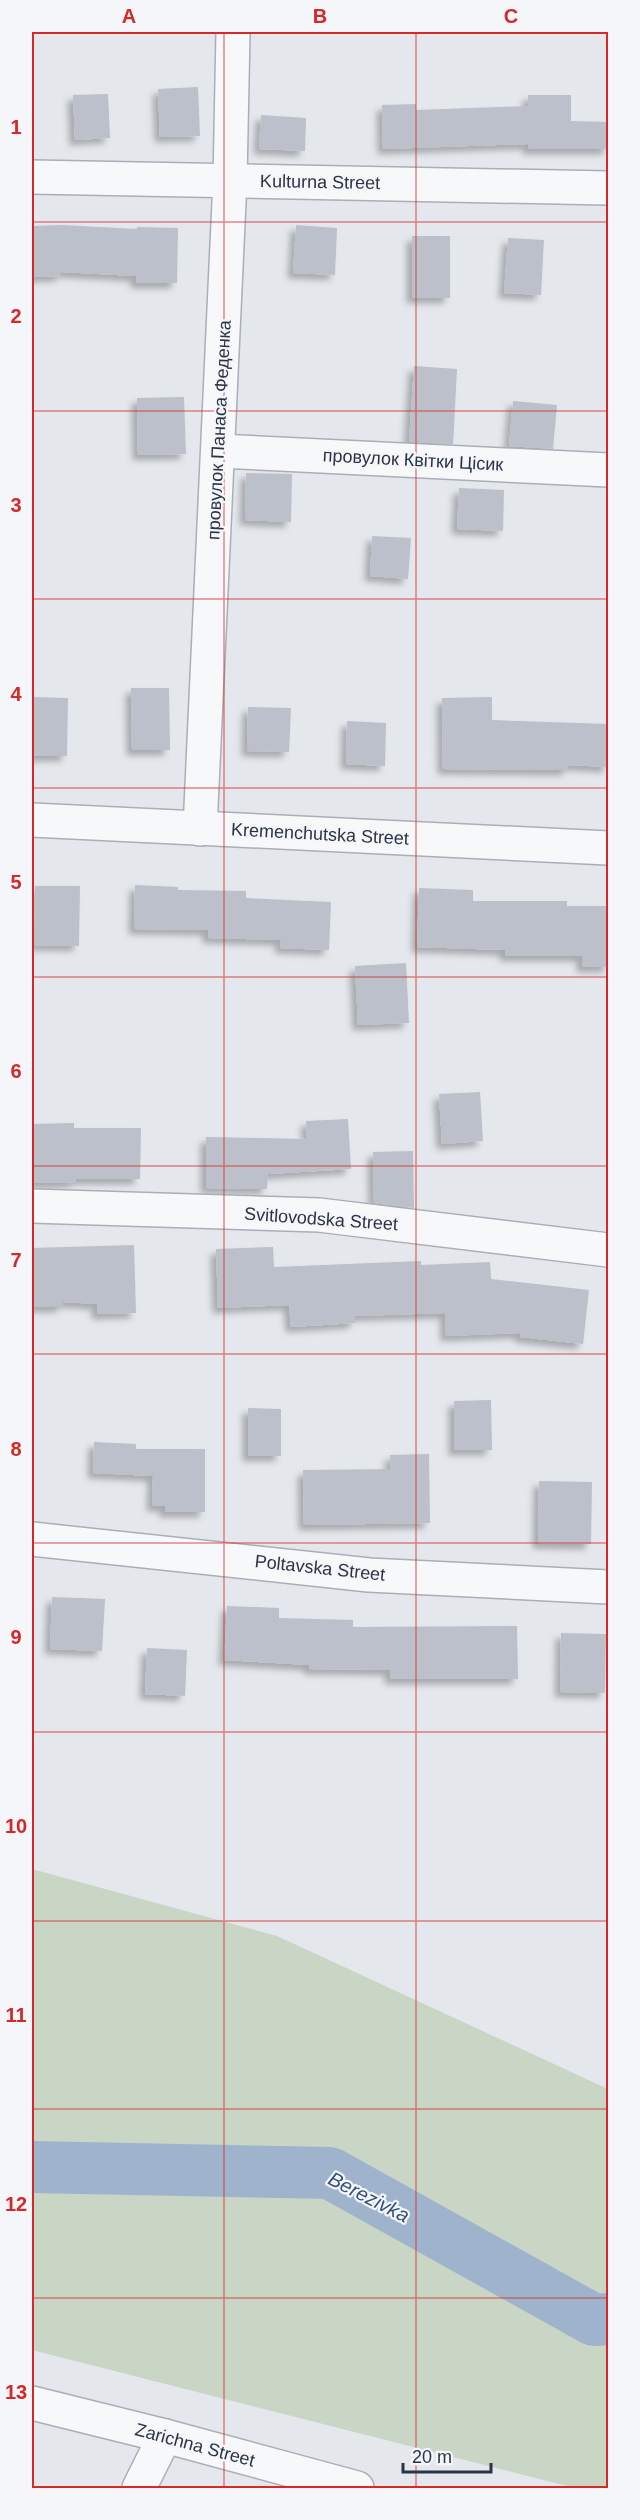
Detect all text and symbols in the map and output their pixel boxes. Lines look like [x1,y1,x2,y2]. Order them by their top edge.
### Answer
text: A [122,5,136,27]
text: B [313,5,327,27]
text: C [504,5,518,27]
text: 1 [10,116,22,138]
street label: Kulturna Street [260,171,380,193]
text: 2 [10,305,22,327]
street label: провулок Панаса Феденка [203,319,235,540]
street label: провулок Квітки Цісик [322,445,504,475]
text: 3 [10,494,22,516]
text: 4 [10,683,22,705]
street label: Kremenchutska Street [231,819,409,849]
text: 5 [10,871,22,893]
text: 6 [10,1060,22,1082]
street label: Svitlovodska Street [243,1204,399,1234]
text: 7 [10,1249,22,1271]
text: 8 [10,1438,22,1460]
street label: Poltavska Street [254,1551,386,1585]
text: 9 [10,1626,22,1648]
text: 10 [5,1815,27,1837]
text: 11 [5,2004,27,2026]
water label: Berezivka [325,2167,413,2227]
text: 12 [5,2193,27,2215]
text: 13 [5,2381,27,2403]
street label: Zarichna Street [133,2419,257,2471]
scale bar [403,2436,492,2474]
text: 20 m [412,2447,452,2467]

